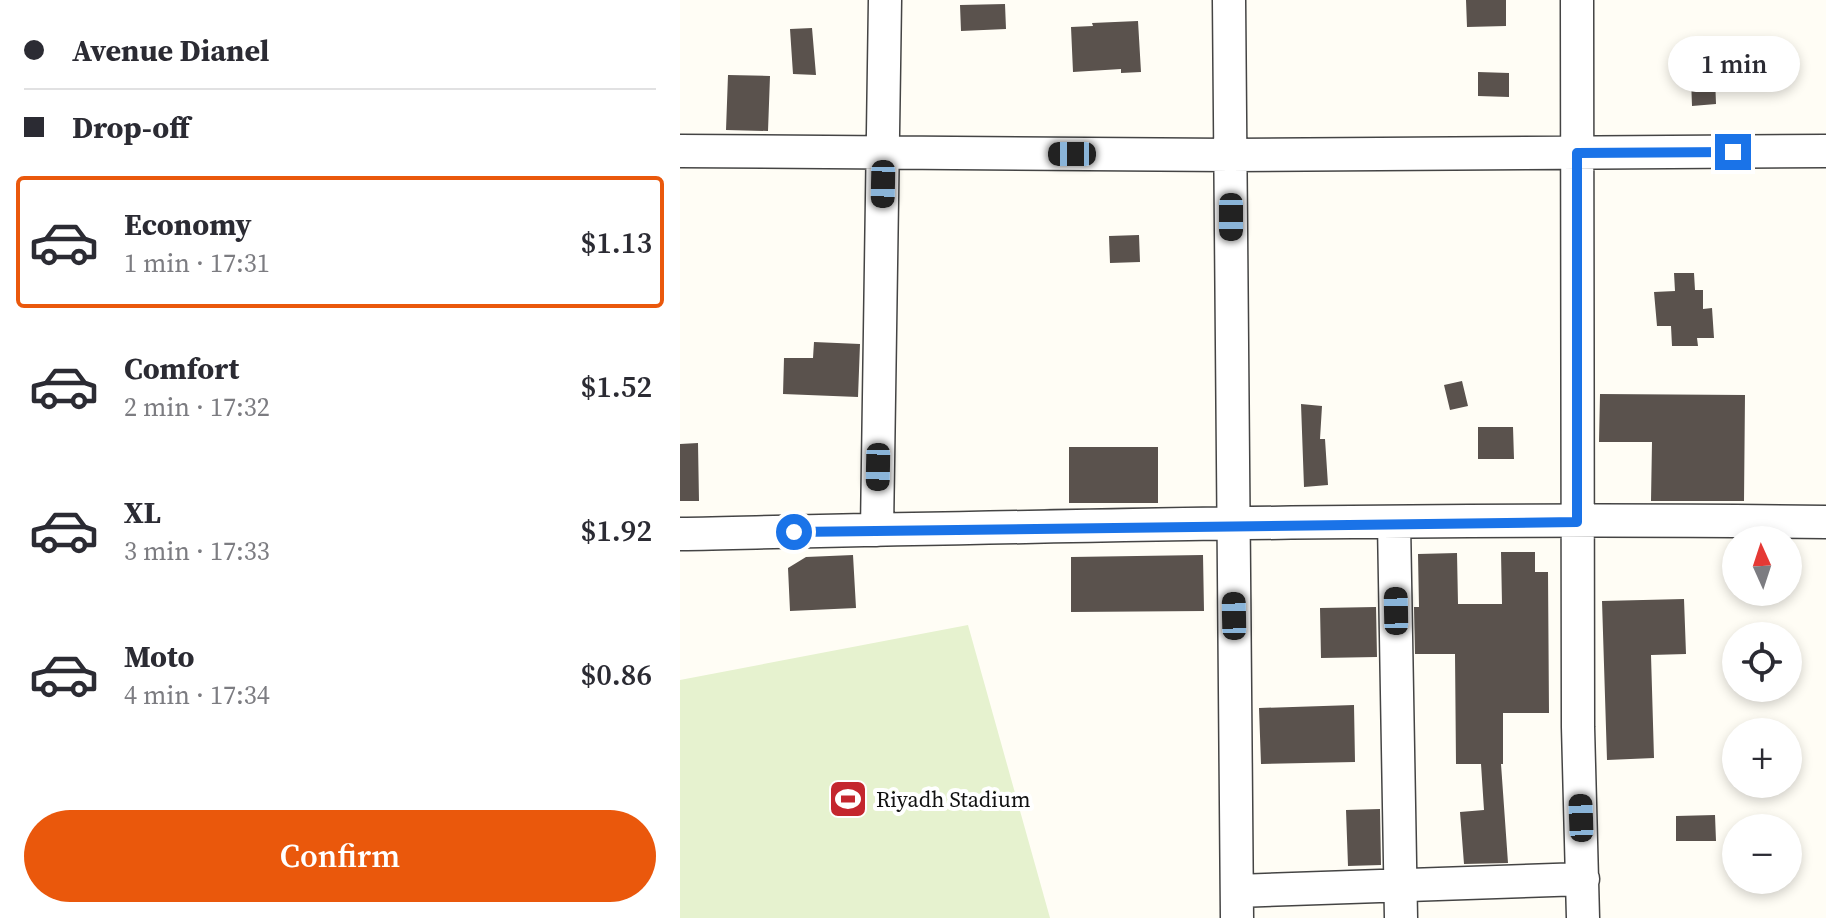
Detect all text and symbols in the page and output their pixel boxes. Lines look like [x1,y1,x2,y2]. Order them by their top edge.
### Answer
text: Avenue Dianel [72,30,269,71]
callout: 1 min [1667,36,1799,92]
text: 1 min [1701,46,1767,82]
text: Drop-off [72,107,190,148]
route end [1715,134,1751,170]
car [1048,142,1096,166]
car [871,160,895,208]
car [1219,193,1243,241]
text: Economy [124,204,252,245]
icon: car [28,206,100,278]
text: $1.13 [581,222,652,263]
text: 1 min · 17:31 [124,245,270,281]
text: Comfort [124,348,239,389]
icon: car [28,350,100,422]
text: $1.52 [581,366,652,407]
text: 2 min · 17:32 [124,389,270,425]
car [866,443,890,491]
text: XL [124,492,161,533]
icon: car [28,494,100,566]
text: $1.92 [581,510,652,551]
route start [776,514,812,550]
north arrow [1722,526,1802,606]
map controls [1722,526,1802,894]
text: 3 min · 17:33 [124,533,270,569]
car [1384,587,1408,635]
car [1222,592,1246,640]
button: locate [1722,622,1802,702]
text: Moto [124,636,195,677]
icon: car [28,638,100,710]
text: $0.86 [581,654,652,695]
text: 4 min · 17:34 [124,677,270,713]
button: + [1722,718,1802,798]
sports icon: Riyadh Stadium [827,778,869,820]
place label: Riyadh Stadium [876,784,1031,814]
car [1568,794,1594,842]
button: Confirm [24,810,656,902]
button: − [1722,814,1802,894]

